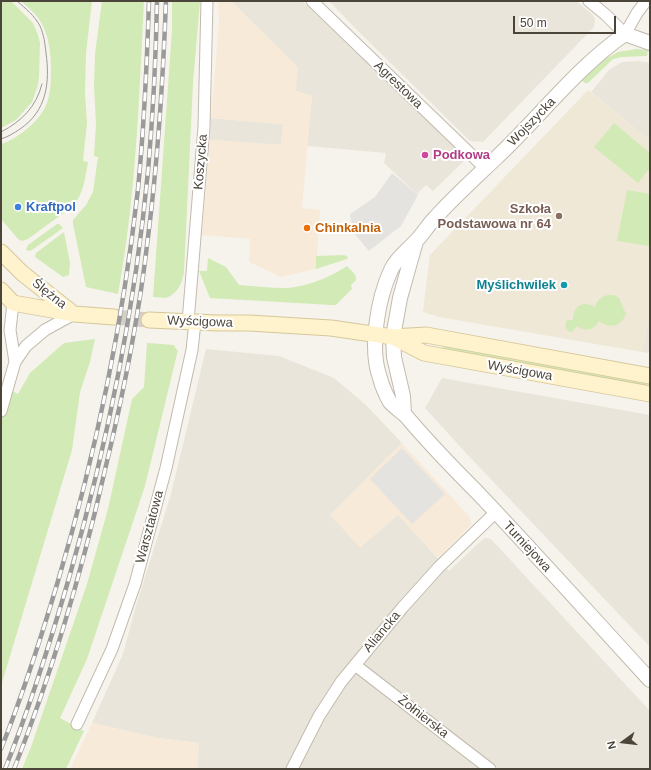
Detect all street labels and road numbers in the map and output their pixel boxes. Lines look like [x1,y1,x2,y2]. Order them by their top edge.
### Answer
street label: Agrestowa [370,58,426,112]
street label: Wojszycka [505,94,559,150]
street label: Koszycka [191,134,211,190]
street label: Ślężna [29,276,69,312]
street label: Wyścigowa [167,313,233,331]
street label: Wyścigowa [486,358,554,384]
street label: Warsztatowa [133,489,167,565]
street label: Turniejowa [500,519,554,575]
street label: Aliancka [360,608,404,656]
street label: Żołnierska [395,692,451,742]

